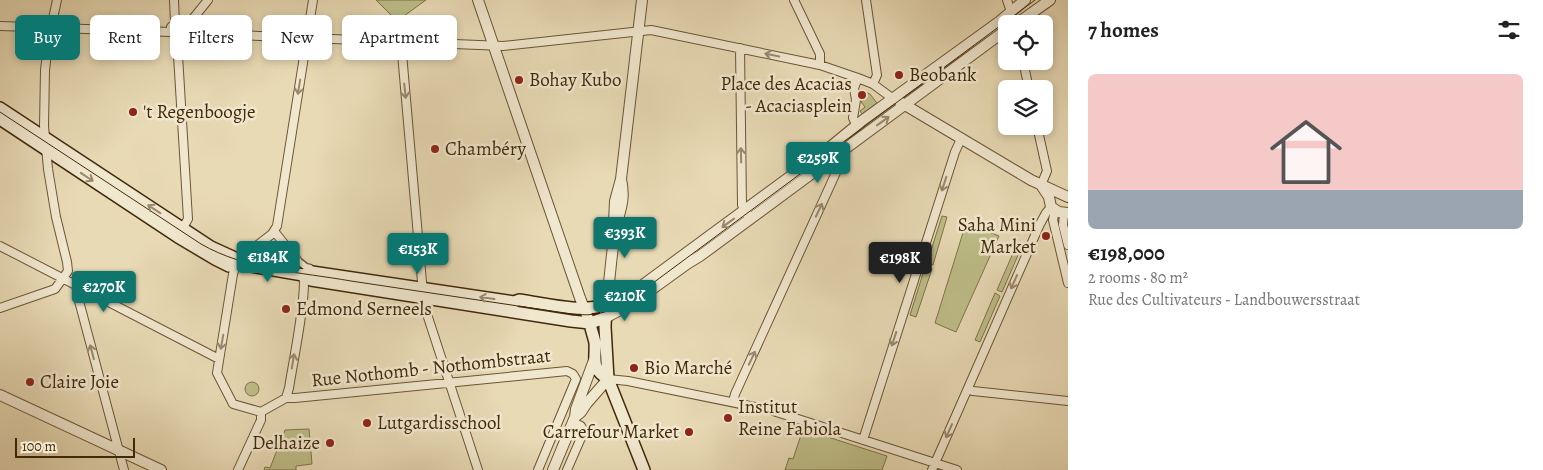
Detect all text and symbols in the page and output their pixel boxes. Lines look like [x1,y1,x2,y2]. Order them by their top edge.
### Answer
chip: Buy [15,15,80,60]
chip: Rent [90,15,160,60]
chip: Filters [170,15,252,60]
chip: New [262,15,332,60]
chip: Apartment [342,15,457,60]
map controls [998,15,1053,135]
button: locate [998,15,1053,70]
text: 7 homes [1088,16,1159,44]
icon: filters [1495,16,1523,44]
one-way arrow [765,50,781,59]
place label: Beobank [909,62,977,88]
place label: Bohay Kubo [529,67,621,93]
marker: Beobank [893,69,905,81]
place label: Place des Acacias - Acaciasplein [720,71,852,119]
marker: Bohay Kubo [513,74,525,86]
one-way arrow [294,79,304,95]
button: layers [998,80,1053,135]
one-way arrow [400,83,410,99]
marker: Place des Acacias - Acaciasplein [856,89,868,101]
place label: 't Regenboogje [143,99,256,125]
marker: 't Regenboogje [127,106,139,118]
icon: home [1261,107,1351,197]
one-way arrow [876,116,890,126]
place label: Chambéry [445,136,526,162]
pin: €259K [783,142,853,184]
marker: Chambéry [429,143,441,155]
one-way arrow [736,147,746,164]
text: €259K [797,147,839,169]
one-way arrow [80,172,94,182]
one-way arrow [939,176,949,192]
one-way arrow [815,203,825,218]
one-way arrow [148,204,162,214]
place label: Saha Mini Market [958,212,1036,260]
pin: €393K [590,216,660,259]
one-way arrow [721,218,735,228]
text: €393K [605,222,645,244]
marker: Saha Mini Market [1040,230,1052,242]
pin: €153K [383,232,453,275]
text: €153K [398,238,438,260]
text: €198,000 [1088,239,1165,267]
pin: €184K [233,240,303,283]
pin: €198K [865,242,935,284]
text: €184K [248,246,288,268]
text: €198K [880,247,920,269]
text: 2 rooms · 80 m² [1088,267,1188,289]
pin: €270K [69,270,139,313]
one-way arrow [1009,274,1019,289]
text: €270K [83,276,125,298]
pin: €210K [590,280,660,322]
text: €210K [604,285,646,307]
text: Rue des Cultivateurs - Landbouwersstraat [1088,289,1360,311]
one-way arrow [479,293,495,303]
place label: Edmond Serneels [296,296,432,322]
marker: Edmond Serneels [280,303,292,315]
one-way arrow [889,331,899,347]
one-way arrow [216,334,226,350]
street label: Rue Nothomb - Nothombstraat [310,342,552,394]
one-way arrow [87,345,96,361]
one-way arrow [747,350,757,365]
one-way arrow [289,353,299,369]
place label: Bio Marché [644,355,732,381]
marker: Bio Marché [628,362,640,374]
place label: Claire Joie [40,369,119,395]
marker: Claire Joie [24,376,36,388]
place label: Institut Reine Fabiola [738,394,841,442]
place label: Lutgardisschool [377,410,501,436]
marker: Institut Reine Fabiola [722,412,734,424]
marker: Lutgardisschool [361,417,373,429]
place label: Carrefour Market [543,419,679,445]
one-way arrow [944,423,953,438]
marker: Carrefour Market [683,426,695,438]
place label: Delhaize [252,430,320,456]
scale bar [15,435,135,458]
text: 100 m [22,437,56,456]
marker: Delhaize [324,437,336,449]

